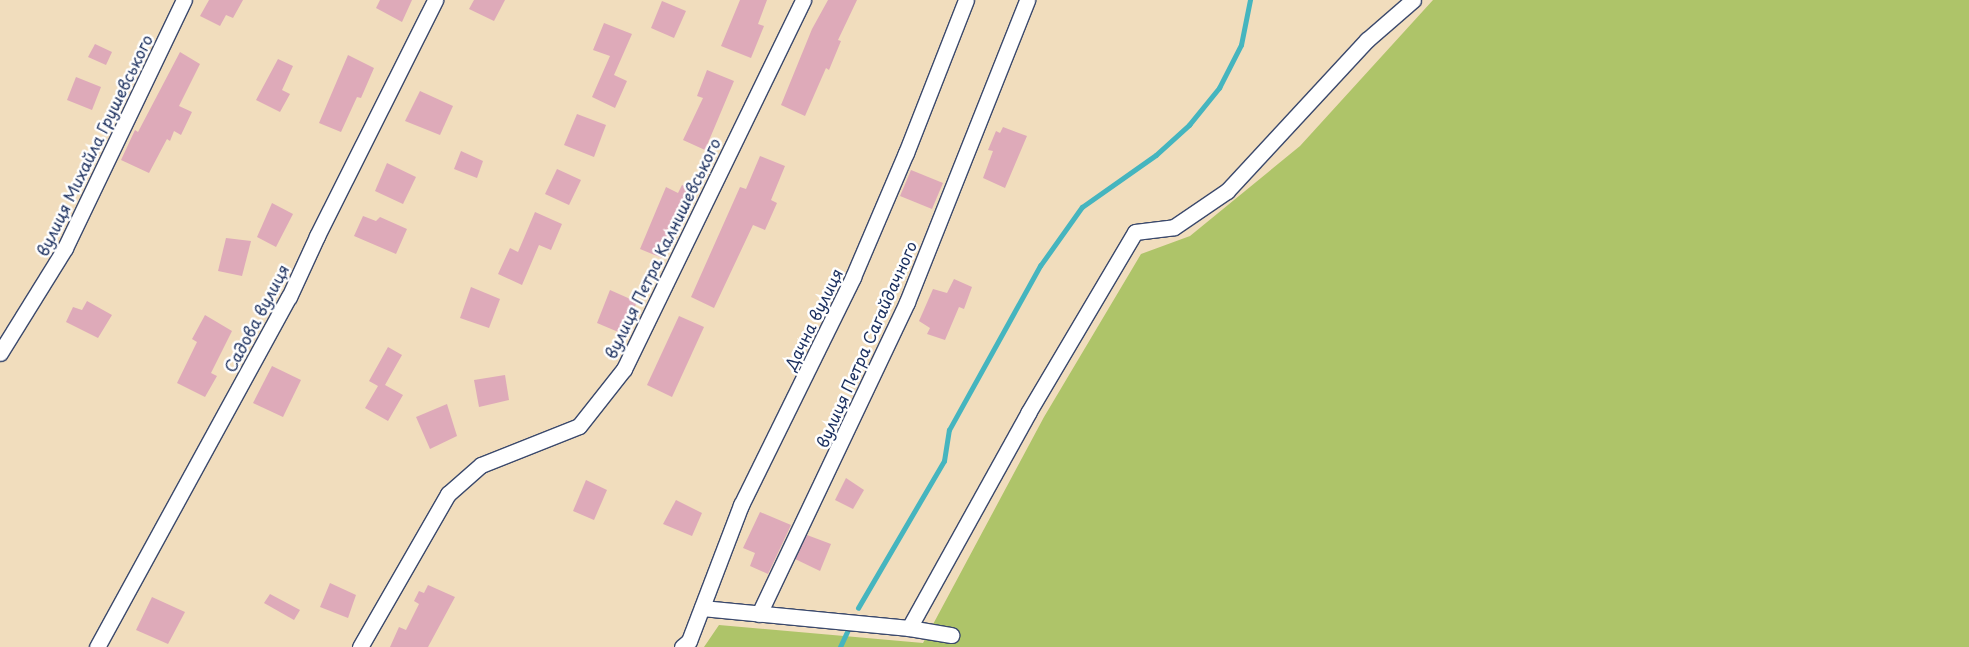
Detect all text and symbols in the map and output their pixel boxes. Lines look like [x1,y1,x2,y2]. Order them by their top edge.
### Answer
street label: вулиця Михайла Грушевського [32,31,156,259]
street label: вулиця Петра Калнишевського [600,134,724,362]
street label: вулиця Петра Сагайдачного [811,237,921,451]
street label: Садова вулиця [219,261,293,375]
street label: Дачна вулиця [780,264,846,374]

